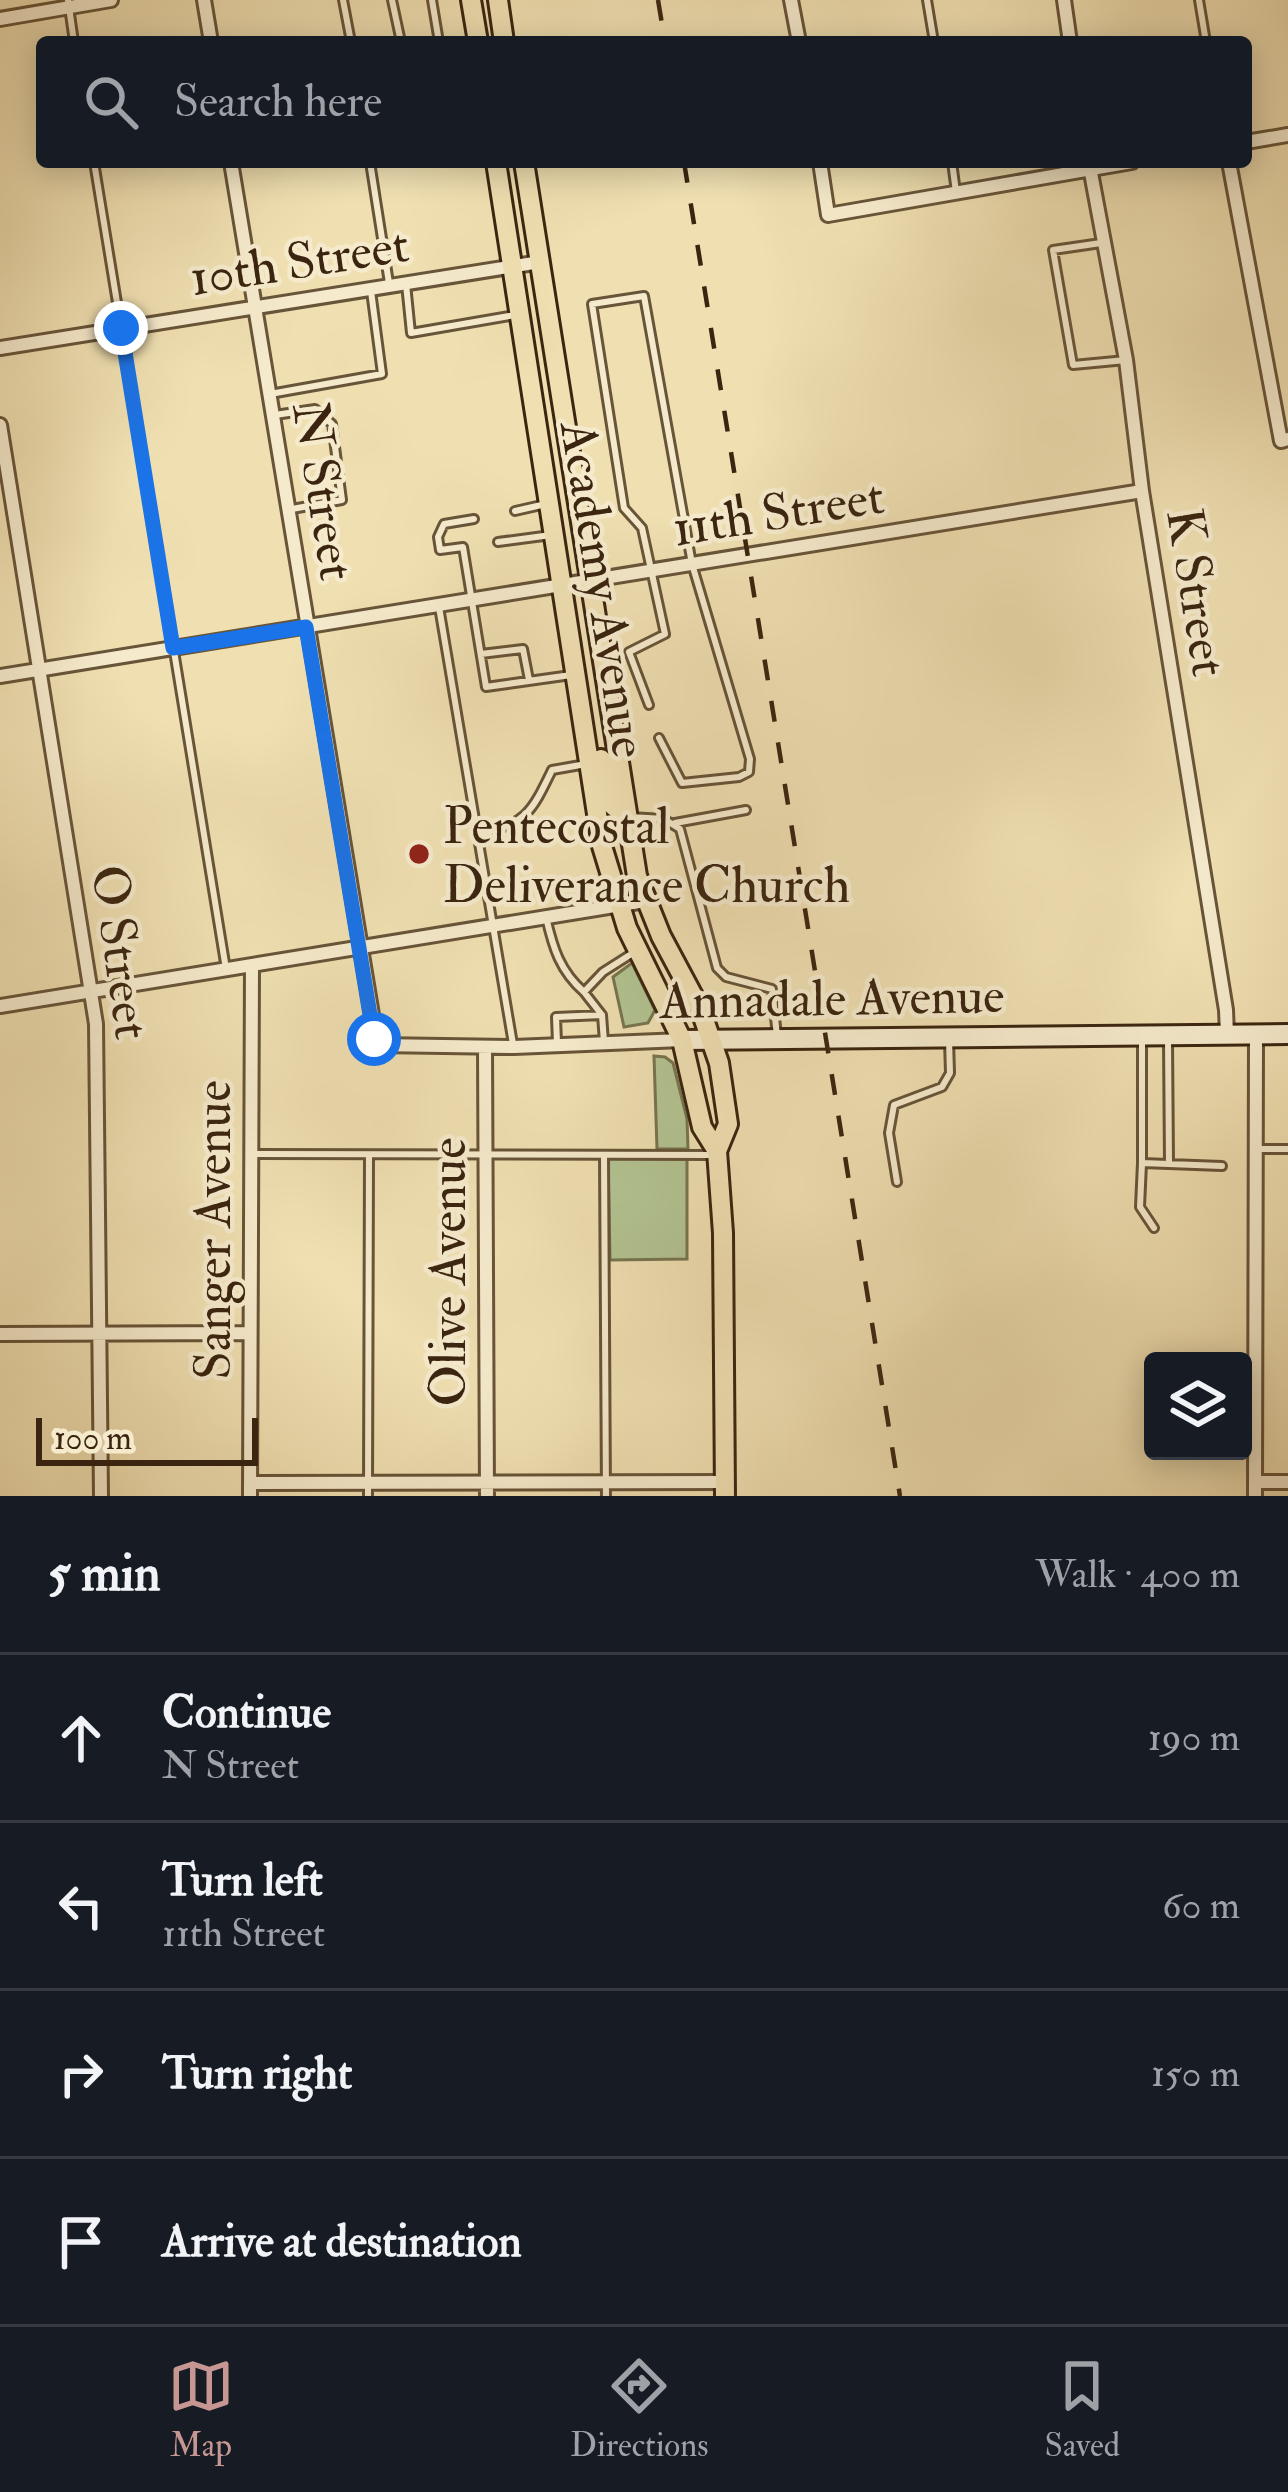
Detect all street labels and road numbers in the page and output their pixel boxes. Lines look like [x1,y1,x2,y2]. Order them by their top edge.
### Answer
street label: 10th Street [185,213,413,311]
street label: N Street [277,398,369,585]
street label: Academy Avenue [545,415,661,762]
street label: 11th Street [668,465,889,561]
street label: K Street [1151,504,1241,681]
street label: O Street [76,861,164,1043]
street label: Annadale Avenue [658,964,1005,1034]
street label: Sanger Avenue [182,1080,246,1380]
street label: Olive Avenue [417,1138,481,1406]

